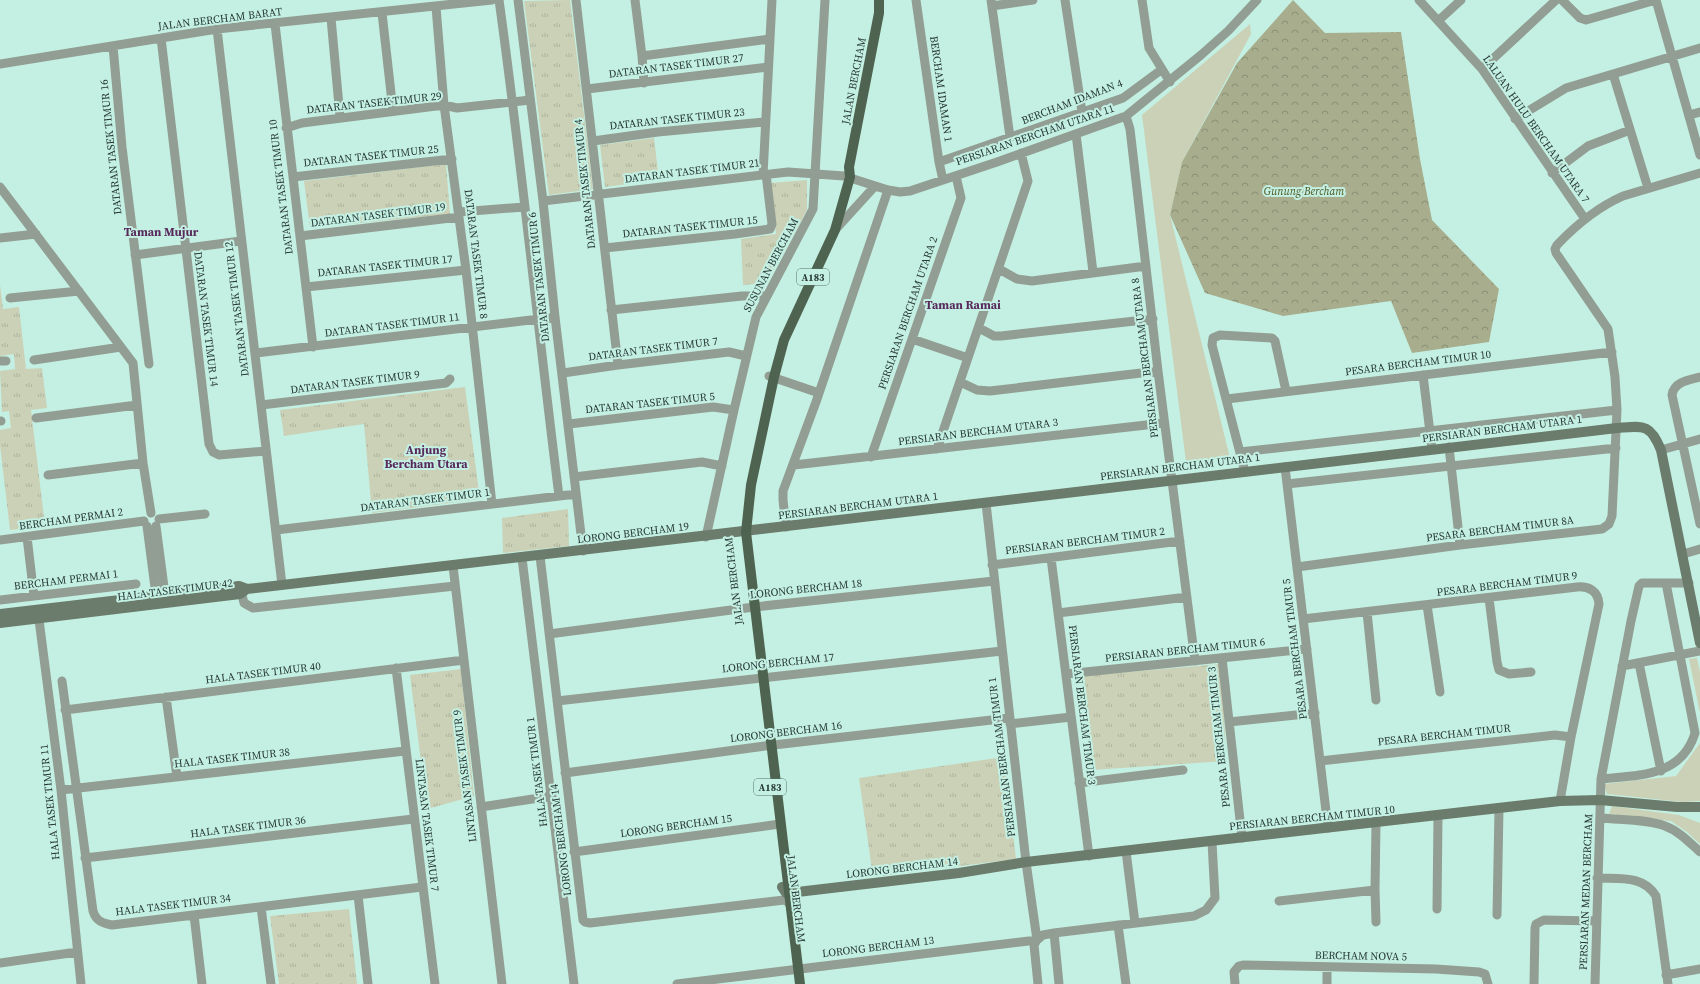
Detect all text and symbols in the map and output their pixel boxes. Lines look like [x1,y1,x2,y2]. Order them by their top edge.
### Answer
street label: JALAN BERCHAM BARAT [156,4,283,34]
street label: BERCHAM IDAMAN 1 [926,35,956,143]
street label: JALAN BERCHAM [838,36,870,127]
street label: DATARAN TASEK TIMUR 27 [608,50,745,82]
street label: LALUAN HULU BERCHAM UTARA 7 [1479,52,1593,206]
street label: BERCHAM IDAMAN 4 [1019,76,1125,128]
street label: DATARAN TASEK TIMUR 16 [96,78,126,215]
street label: DATARAN TASEK TIMUR 29 [306,88,442,118]
street label: PERSIARAN BERCHAM UTARA 11 [954,101,1116,169]
street label: DATARAN TASEK TIMUR 23 [609,104,746,134]
street label: DATARAN TASEK TIMUR 10 [265,118,297,255]
street label: DATARAN TASEK TIMUR 4 [571,118,599,250]
street label: DATARAN TASEK TIMUR 25 [303,141,440,171]
street label: DATARAN TASEK TIMUR 21 [624,155,760,187]
park label: Gunung Bercham [1264,184,1344,199]
street label: DATARAN TASEK TIMUR 8 [461,188,491,320]
street label: DATARAN TASEK TIMUR 19 [310,199,446,231]
street label: DATARAN TASEK TIMUR 6 [525,211,553,343]
street label: DATARAN TASEK TIMUR 15 [622,212,759,242]
street label: SUSUNAN BERCHAM [740,215,802,315]
district label: Taman Mujur [124,224,199,240]
street label: PERSIARAN BERCHAM UTARA 2 [875,234,941,392]
street label: DATARAN TASEK TIMUR 12 [221,240,253,377]
street label: DATARAN TASEK TIMUR 14 [190,251,222,388]
street label: DATARAN TASEK TIMUR 17 [317,251,454,281]
road number: A183 [797,269,829,285]
street label: PERSIARAN BERCHAM UTARA 8 [1128,277,1162,439]
district label: Taman Ramai [925,297,1001,313]
street label: DATARAN TASEK TIMUR 11 [324,309,460,341]
street label: DATARAN TASEK TIMUR 7 [587,334,719,364]
street label: PESARA BERCHAM TIMUR 10 [1344,347,1492,379]
street label: DATARAN TASEK TIMUR 9 [289,367,421,397]
street label: DATARAN TASEK TIMUR 5 [584,389,716,417]
street label: PERSIARAN BERCHAM UTARA 1 [1421,412,1583,446]
street label: PERSIARAN BERCHAM UTARA 3 [897,415,1059,449]
district label: Anjung Bercham Utara [384,442,468,472]
street label: PERSIARAN BERCHAM UTARA 1 [1099,450,1261,484]
street label: DATARAN TASEK TIMUR 1 [359,485,491,515]
street label: PERSIARAN BERCHAM UTARA 1 [777,489,939,523]
street label: BERCHAM PERMAI 2 [18,504,124,534]
street label: PESARA BERCHAM TIMUR 8A [1425,512,1576,546]
street label: LORONG BERCHAM 19 [576,519,690,547]
street label: PERSIARAN BERCHAM TIMUR 2 [1004,524,1166,558]
street label: JALAN BERCHAM [721,536,747,627]
street label: BERCHAM PERMAI 1 [13,566,119,594]
street label: PESARA BERCHAM TIMUR 9 [1436,568,1578,600]
street label: HALA TASEK TIMUR 42 [116,575,234,605]
street label: LORONG BERCHAM 18 [749,576,863,602]
street label: PESARA BERCHAM TIMUR 5 [1279,577,1311,720]
street label: PERSIARAN BERCHAM TIMUR 3 [1065,624,1099,786]
street label: PERSIARAN BERCHAM TIMUR 6 [1104,634,1266,666]
street label: LORONG BERCHAM 17 [721,650,835,676]
street label: HALA TASEK TIMUR 40 [204,658,322,688]
street label: PESARA BERCHAM TIMUR 3 [1204,665,1234,808]
street label: PERSIARAN BERCHAM TIMUR 1 [985,676,1019,838]
street label: LINTASAN TASEK TIMUR 9 [449,709,481,843]
street label: HALA TASEK TIMUR 1 [523,716,551,828]
street label: LORONG BERCHAM 16 [729,718,843,746]
street label: PESARA BERCHAM TIMUR [1377,721,1511,749]
street label: HALA TASEK TIMUR 11 [36,743,64,861]
street label: HALA TASEK TIMUR 38 [173,744,291,772]
street label: LINTASAN TASEK TIMUR 7 [411,758,443,893]
road number: A183 [754,779,786,795]
street label: LORONG BERCHAM 14 [547,783,575,897]
street label: PERSIARAN BERCHAM TIMUR 10 [1228,802,1396,834]
street label: LORONG BERCHAM 15 [619,811,733,841]
street label: HALA TASEK TIMUR 36 [189,812,307,842]
street label: PERSIARAN MEDAN BERCHAM [1576,813,1596,971]
street label: JALAN BERCHAM [783,853,809,944]
street label: LORONG BERCHAM 14 [845,854,959,882]
street label: HALA TASEK TIMUR 34 [114,890,232,920]
street label: LORONG BERCHAM 13 [821,933,935,961]
street label: BERCHAM NOVA 5 [1315,948,1408,964]

